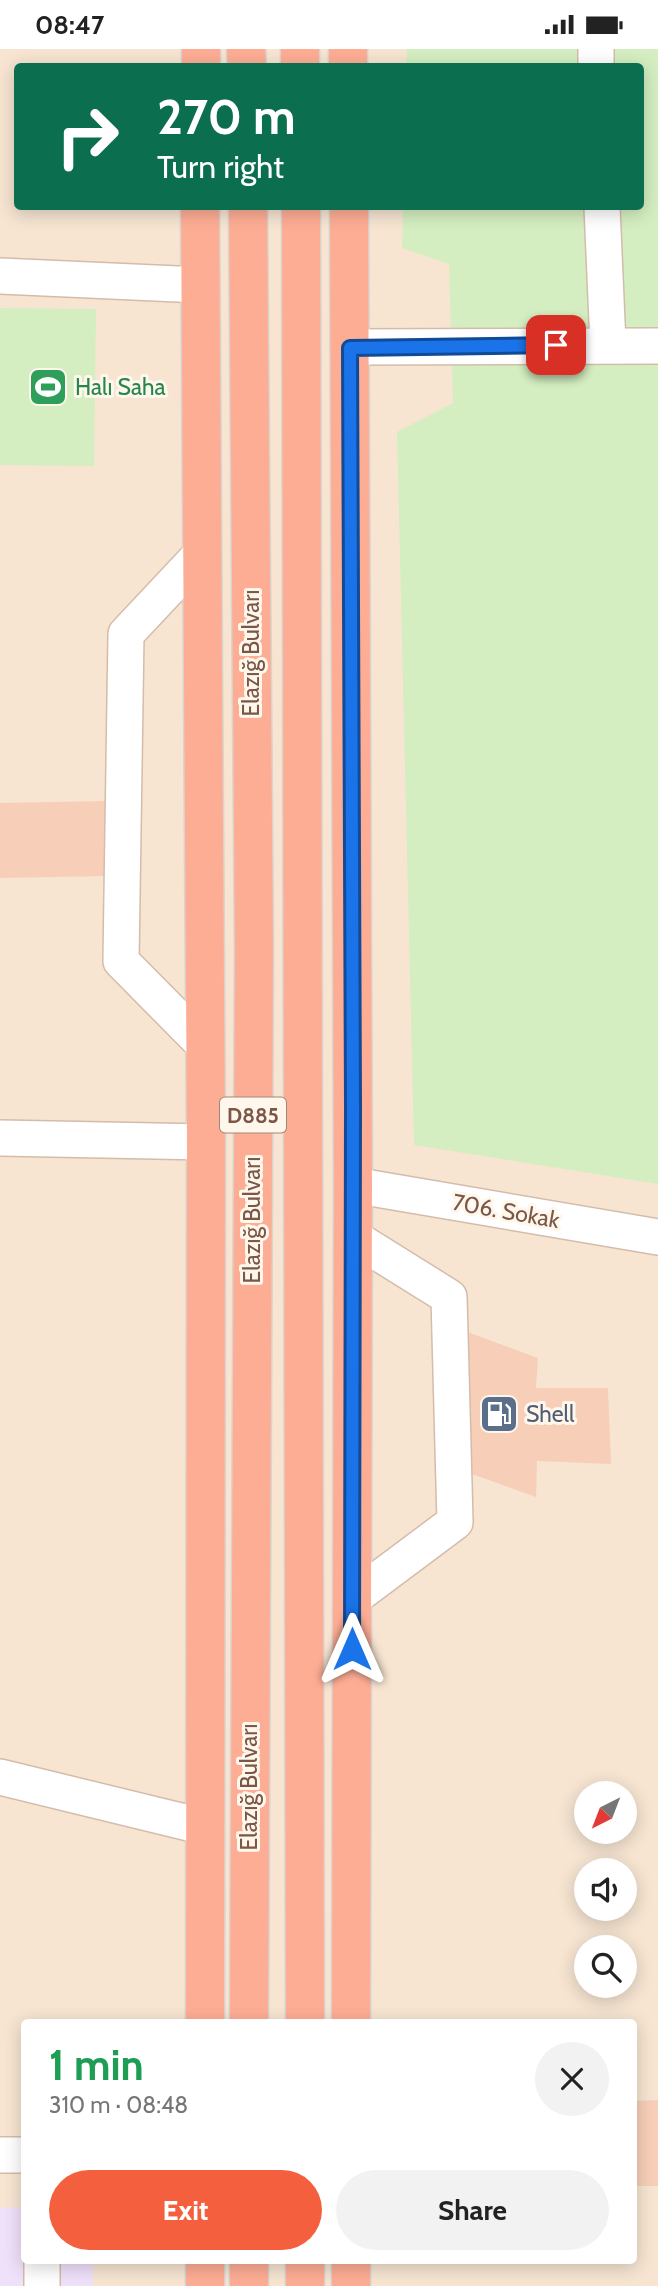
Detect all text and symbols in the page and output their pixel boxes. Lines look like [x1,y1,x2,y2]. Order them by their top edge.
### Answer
text: 08:47 [35,9,104,41]
text: 270 m [157,87,296,146]
icon: right [42,91,133,182]
text: Turn right [157,147,284,186]
pin [526,315,586,375]
icon: arrive [537,326,575,364]
sports icon: Halı Saha [27,366,69,408]
place label: Halı Saha [75,373,166,401]
street label: Elazığ Bulvarı [237,590,265,716]
road number: D885 [220,1097,286,1133]
street label: Elazığ Bulvarı [238,1157,266,1283]
street label: 706. Sokak [450,1188,562,1234]
fuel station icon: Shell [478,1393,520,1435]
place label: Shell [526,1400,575,1428]
position arrow [315,1612,389,1686]
street label: Elazığ Bulvarı [235,1724,263,1850]
north arrow [574,1781,637,1845]
map controls [574,1781,637,1998]
button: sound [574,1858,637,1921]
button: search [574,1935,637,1998]
text: 1 min [49,2039,144,2091]
button: close [535,2042,609,2116]
text: 310 m · 08:48 [49,2091,188,2119]
button: Exit [49,2170,322,2250]
button: Share [336,2170,609,2250]

